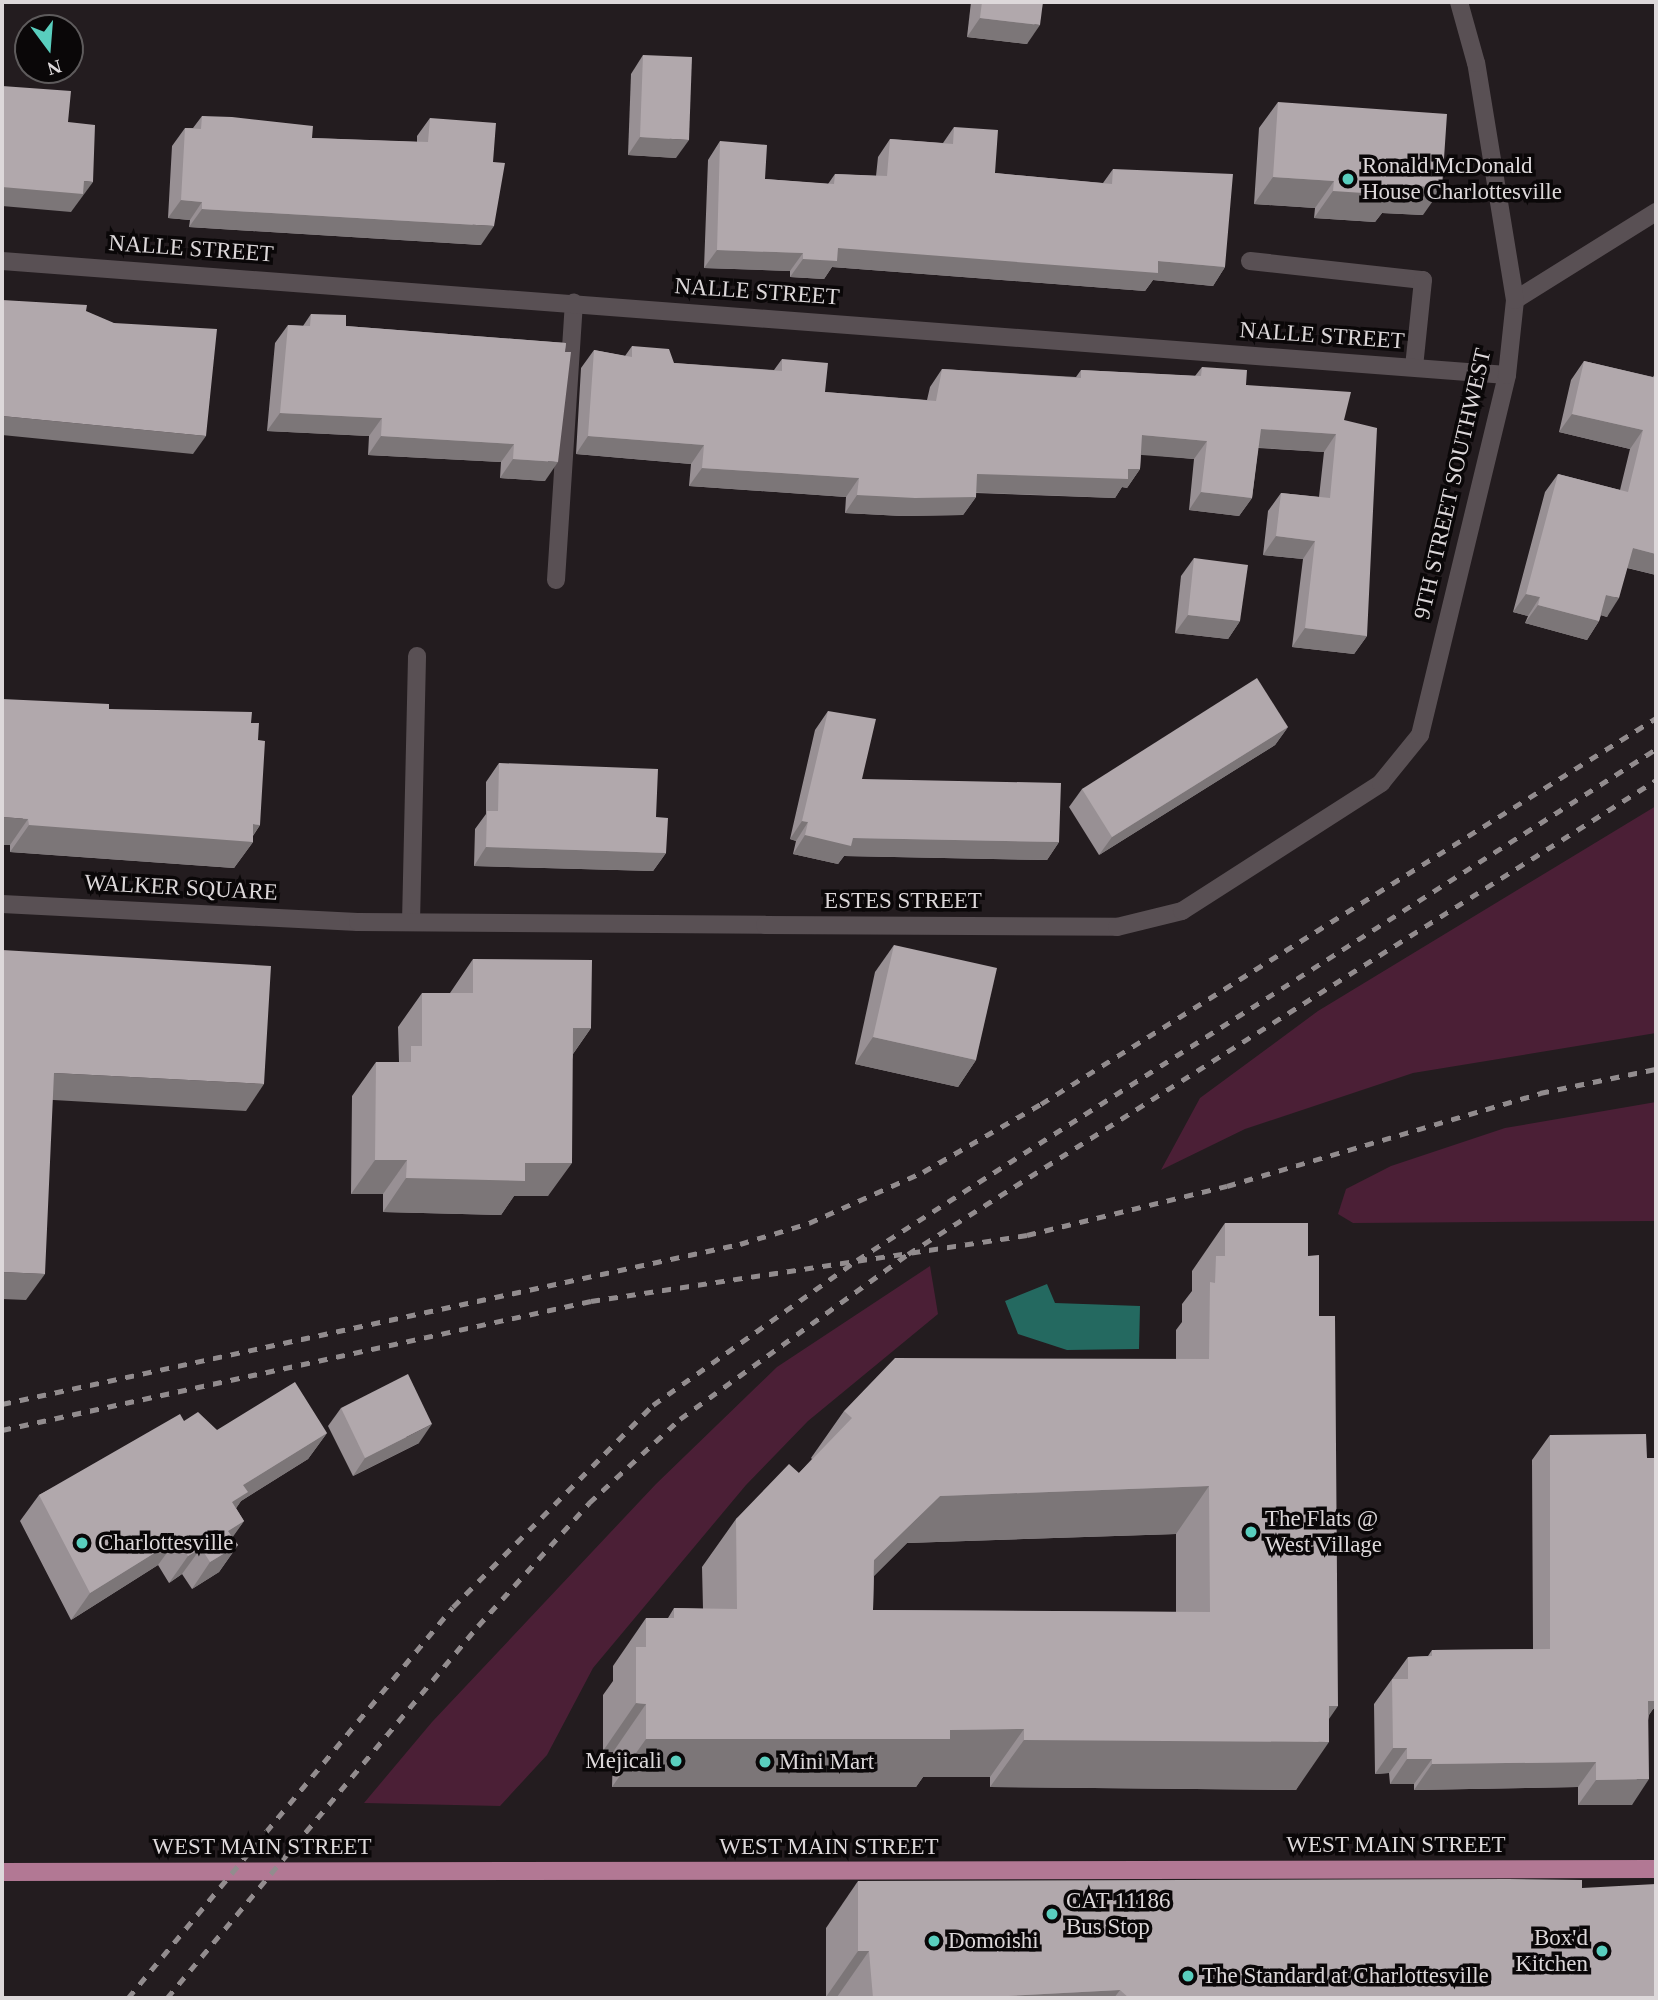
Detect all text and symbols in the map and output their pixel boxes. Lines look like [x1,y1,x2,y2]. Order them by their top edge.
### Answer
north arrow [14,14,84,84]
text: N [45,56,64,80]
place label: Ronald McDonald House Charlottesville [1362,152,1562,206]
marker: Ronald McDonald House Charlottesville [1340,171,1356,187]
street label: NALLE STREET [108,229,274,269]
street label: NALLE STREET [674,272,840,312]
street label: NALLE STREET [1239,316,1405,356]
street label: 9TH STREET SOUTHWEST [1408,346,1498,622]
street label: WALKER SQUARE [84,869,278,907]
street label: ESTES STREET [824,887,982,915]
place label: The Flats @ West Village [1265,1505,1382,1559]
marker: The Flats @ West Village [1243,1524,1259,1540]
place label: Charlottesville [98,1529,233,1557]
marker: Charlottesville [72,1533,92,1553]
place label: Mejicali [585,1747,662,1775]
place label: Mini Mart [779,1748,874,1776]
marker: Mejicali [668,1753,684,1769]
marker: Mini Mart [757,1754,773,1770]
street label: WEST MAIN STREET [1286,1831,1506,1859]
street label: WEST MAIN STREET [152,1833,372,1861]
street label: WEST MAIN STREET [719,1833,939,1861]
place label: CAT 11186 Bus Stop [1066,1887,1171,1941]
marker: CAT 11186 Bus Stop [1044,1906,1060,1922]
place label: Box'd Kitchen [1515,1924,1588,1978]
place label: Domoishi [948,1927,1039,1955]
marker: Domoishi [926,1933,942,1949]
marker: Box'd Kitchen [1594,1943,1610,1959]
place label: The Standard at Charlottesville [1202,1962,1489,1990]
marker: The Standard at Charlottesville [1180,1968,1196,1984]

